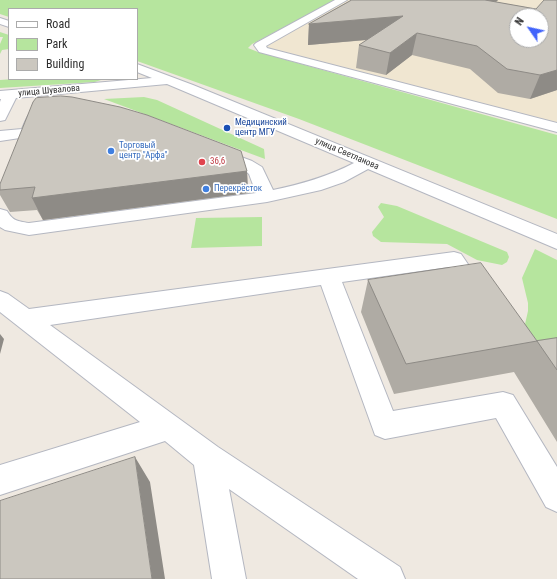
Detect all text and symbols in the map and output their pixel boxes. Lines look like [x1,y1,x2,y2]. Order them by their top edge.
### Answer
legend [8,8,138,80]
north arrow [509,8,549,48]
text: N [512,15,527,28]
text: Road [46,17,70,31]
text: Park [46,37,67,51]
text: Building [46,57,84,71]
street label: улица Шувалова [18,83,80,99]
place label: Медицинский центр МГУ [235,118,287,139]
marker: Медицинский центр МГУ [222,123,232,133]
street label: улица Светланова [314,136,380,172]
place label: Торговый центр "Арфа" [119,141,167,162]
marker: Торговый центр "Арфа" [106,146,116,156]
marker: 36,6 [197,157,207,167]
place label: 36,6 [210,157,225,167]
marker: Перекрёсток [201,184,211,194]
place label: Перекрёсток [214,184,262,194]

